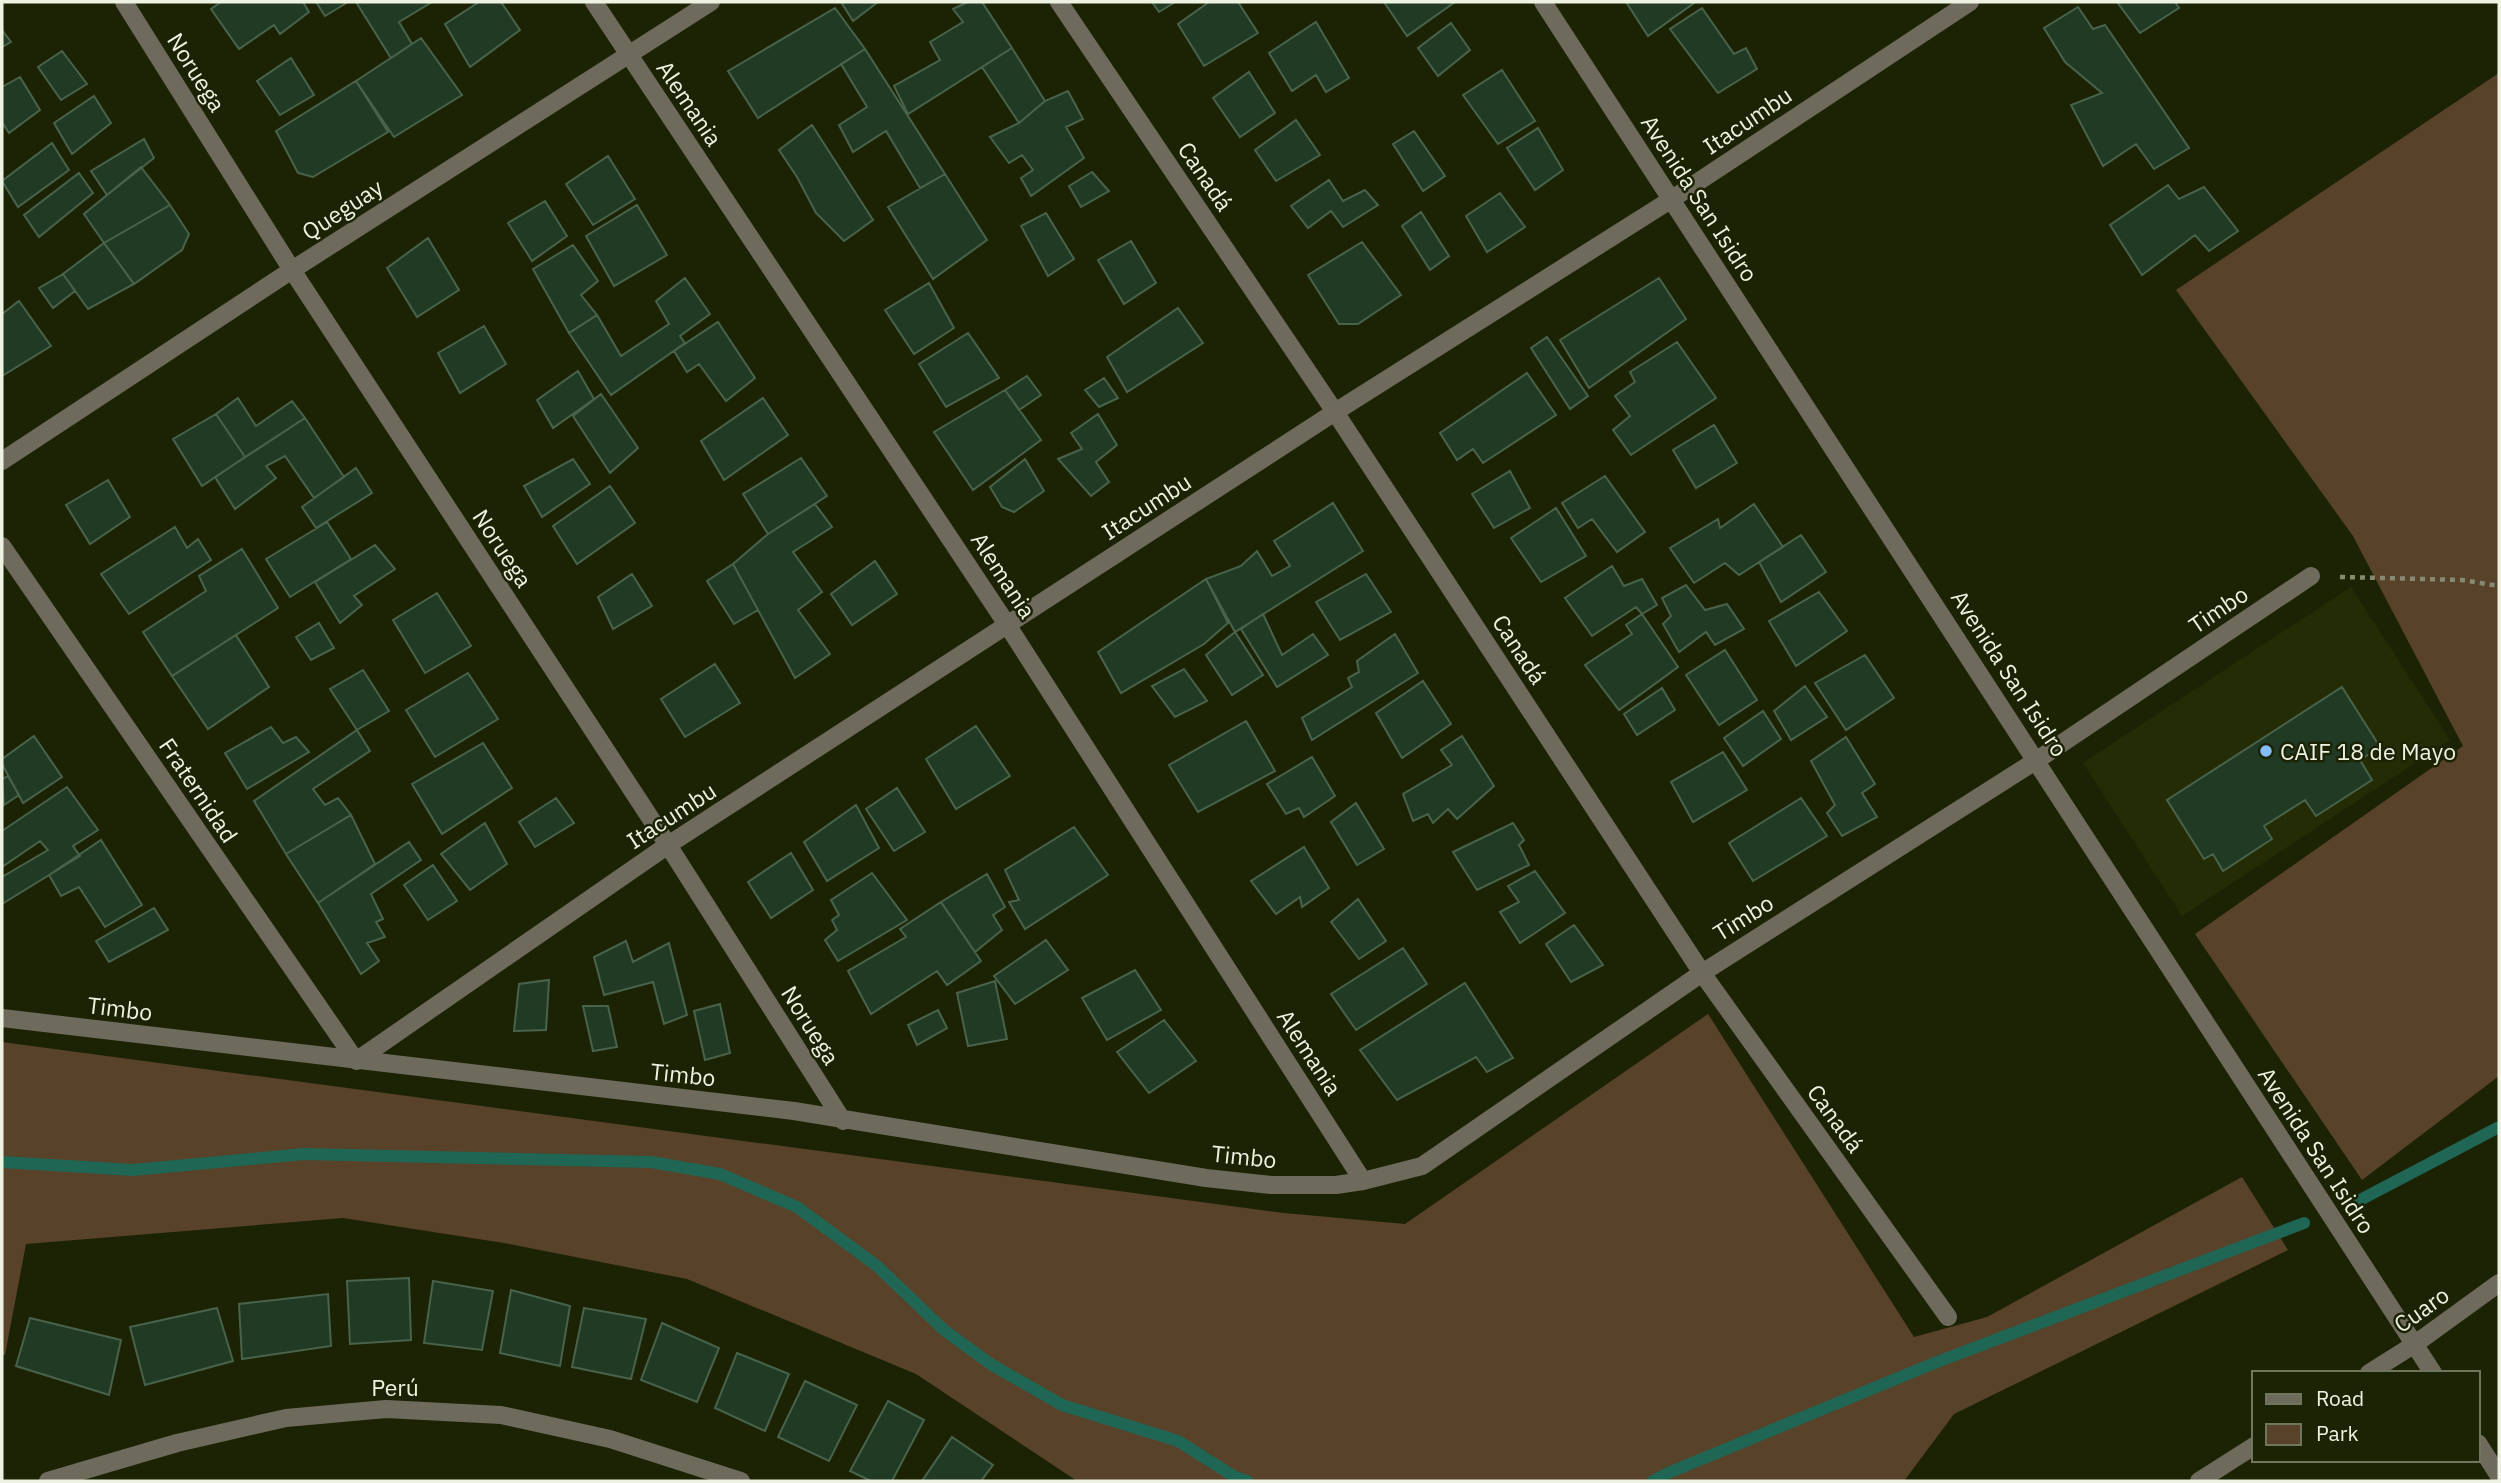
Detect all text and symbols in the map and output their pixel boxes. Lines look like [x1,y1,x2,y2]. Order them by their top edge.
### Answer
street label: Noruega [161,27,233,117]
street label: Alemania [650,54,730,152]
street label: Itacumbu [1697,79,1797,161]
street label: Avenida San Isidro [1635,109,1765,287]
street label: Canadá [1172,135,1240,217]
street label: Queguay [296,171,389,246]
street label: Itacumbu [1096,466,1196,546]
street label: Noruega [467,503,539,593]
street label: Alemania [965,526,1043,624]
street label: Timbo [2183,578,2253,640]
street label: Avenida San Isidro [1945,584,2075,762]
street label: Canadá [1486,608,1554,690]
street label: Fraternidad [153,732,245,848]
place label: CAIF 18 de Mayo [2280,736,2456,766]
marker: CAIF 18 de Mayo [2258,743,2274,759]
street label: Itacumbu [621,775,721,855]
street label: Timbo [1707,887,1779,947]
street label: Noruega [775,980,847,1070]
street label: Timbo [86,989,154,1027]
street label: Alemania [1271,1003,1349,1101]
street label: Timbo [649,1056,717,1092]
street label: Avenida San Isidro [2252,1061,2382,1239]
street label: Canadá [1801,1078,1871,1158]
street label: Timbo [1210,1138,1278,1174]
street label: Cuaro [2387,1279,2455,1339]
legend [2252,1371,2480,1462]
street label: Perú [371,1372,419,1402]
text: Road [2316,1384,2364,1412]
text: Park [2316,1419,2359,1447]

